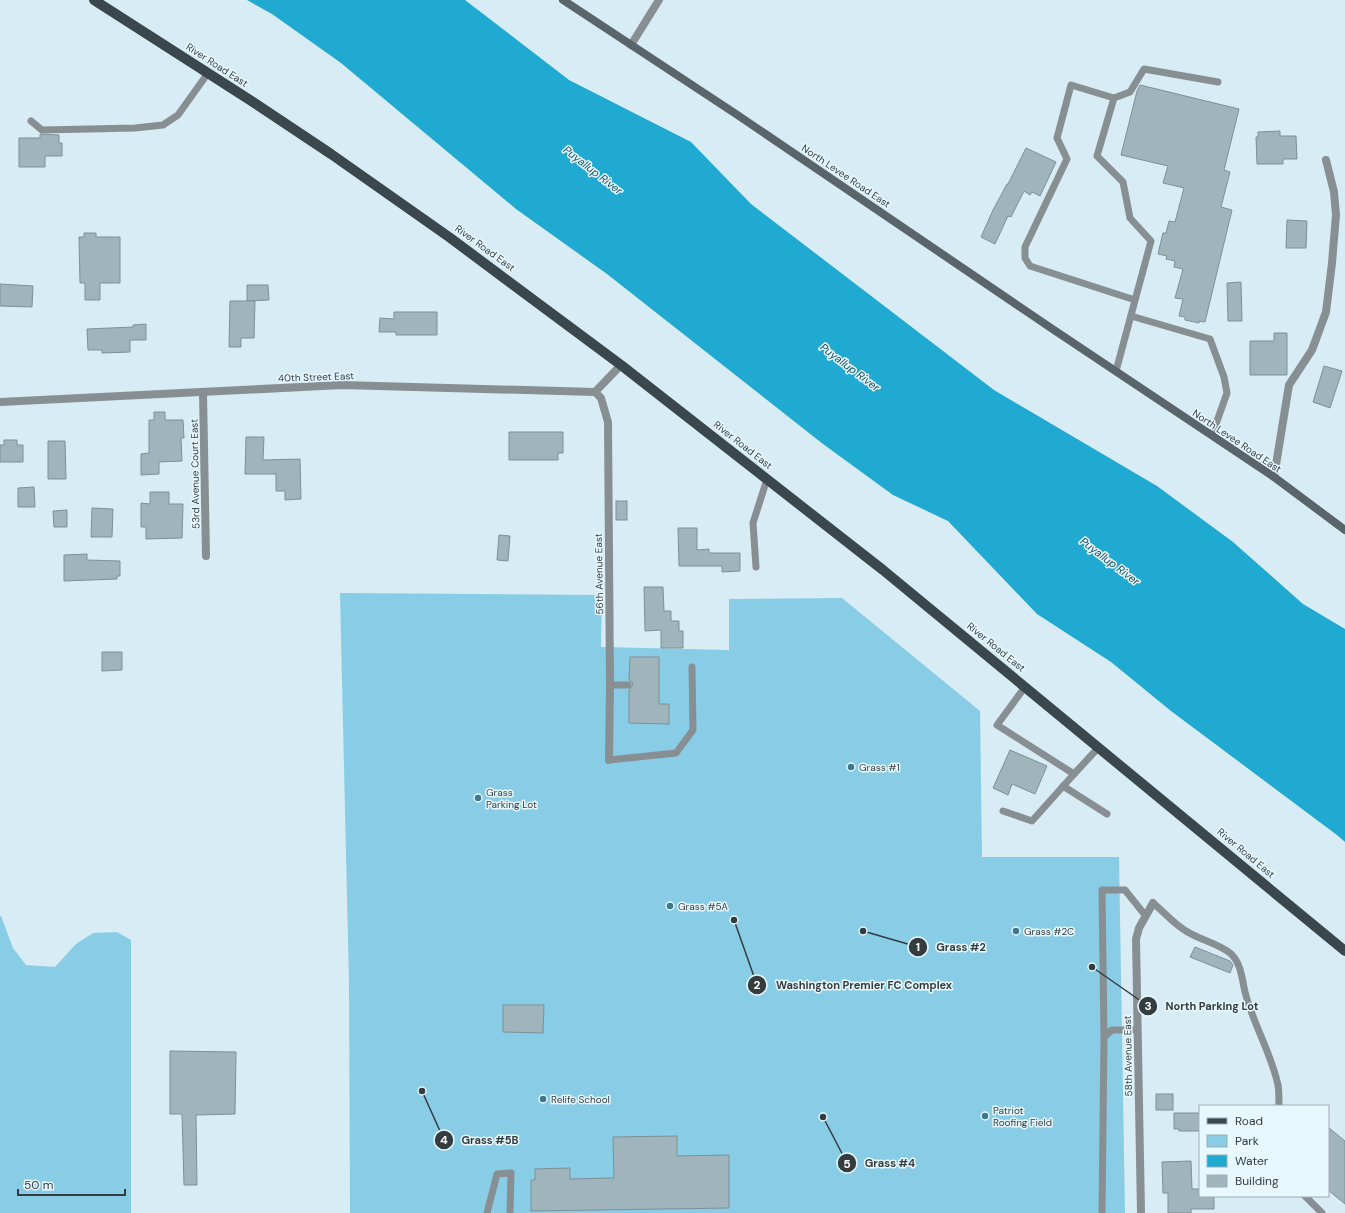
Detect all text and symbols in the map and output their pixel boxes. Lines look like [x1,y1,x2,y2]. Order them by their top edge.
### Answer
street label: River Road East [184,40,250,90]
street label: North Levee Road East [799,141,893,211]
water label: Puyallup River [561,143,626,198]
street label: River Road East [452,222,518,274]
water label: Puyallup River [817,340,883,395]
street label: 40th Street East [278,369,354,385]
street label: North Levee Road East [1190,406,1284,476]
street label: River Road East [711,418,775,472]
street label: 53rd Avenue Court East [188,419,202,529]
street label: 56th Avenue East [592,533,606,615]
water label: Puyallup River [1077,534,1143,589]
street label: River Road East [964,620,1028,674]
place label: Grass #1 [859,761,900,774]
marker: Grass #1 [846,762,856,772]
place label: Grass Parking Lot [486,786,537,811]
marker: Grass Parking Lot [473,793,483,803]
street label: River Road East [1215,825,1277,881]
place label: Grass #5A [678,900,728,913]
marker: Grass #5A [665,901,675,911]
place label: Grass #2C [1024,925,1074,938]
marker: Grass #2C [1011,926,1021,936]
callout: Grass #2 [908,935,994,958]
text: 1 [916,939,920,955]
text: Grass #2 [936,940,986,954]
callout: Washington Premier FC Complex [747,974,960,997]
text: 2 [754,977,761,993]
text: Washington Premier FC Complex [776,978,953,992]
callout: North Parking Lot [1138,995,1267,1018]
text: 3 [1144,998,1152,1014]
text: North Parking Lot [1165,999,1259,1013]
street label: 58th Avenue East [1121,1015,1135,1097]
place label: Relife School [551,1093,610,1106]
marker: Relife School [538,1094,548,1104]
place label: Patriot Roofing Field [993,1104,1052,1129]
legend [1199,1105,1329,1197]
marker: Patriot Roofing Field [980,1111,990,1121]
text: Road [1235,1113,1263,1129]
callout: Grass #5B [434,1129,527,1152]
text: 4 [440,1132,448,1148]
text: Grass #5B [461,1133,519,1147]
text: Park [1235,1133,1259,1149]
callout: Grass #4 [837,1152,923,1175]
text: Water [1235,1153,1269,1169]
text: 5 [843,1156,851,1172]
text: Grass #4 [865,1156,915,1170]
scale bar [18,1171,125,1197]
text: Building [1235,1173,1279,1189]
text: 50 m [24,1177,53,1193]

